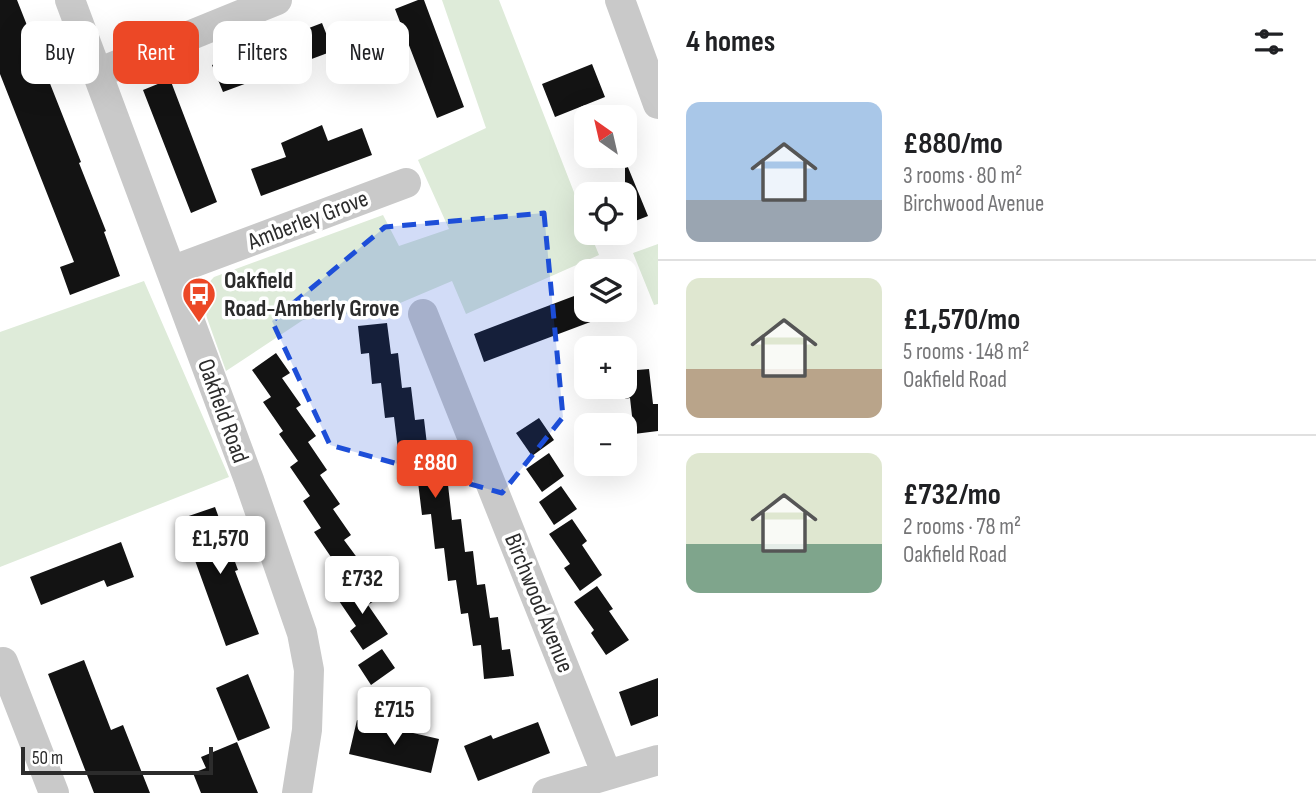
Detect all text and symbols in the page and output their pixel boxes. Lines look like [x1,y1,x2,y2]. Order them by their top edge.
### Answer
chip: Buy [21,21,99,84]
chip: Rent [113,21,199,84]
chip: Filters [213,21,312,84]
chip: New [326,21,409,84]
icon: filters [1250,23,1288,61]
text: 4 homes [686,24,775,60]
north arrow [574,105,637,168]
map controls [574,105,637,476]
text: £880/mo [903,126,1003,162]
icon: home [742,130,826,214]
text: 3 rooms · 80 m² [903,162,1022,190]
button: locate [574,182,637,245]
street label: Amberley Grove [243,184,372,257]
text: Birchwood Avenue [903,190,1044,218]
button: layers [574,259,637,322]
place label: Oakfield Road-Amberly Grove [224,266,399,323]
bus stop icon: Oakfield Road-Amberly Grove [180,275,218,324]
text: £1,570/mo [903,302,1020,338]
icon: home [742,306,826,390]
button: + [574,336,637,399]
text: 5 rooms · 148 m² [903,338,1030,366]
street label: Oakfield Road [191,355,255,467]
text: Oakfield Road [903,366,1007,394]
button: − [574,413,637,476]
pin: £880 [394,440,476,500]
text: £880 [413,449,457,477]
text: £732/mo [903,477,1001,513]
icon: home [742,481,826,565]
text: 2 rooms · 78 m² [903,513,1021,541]
pin: £1,570 [163,516,277,576]
text: £1,570 [191,525,249,553]
street label: Birchwood Avenue [498,529,580,677]
text: Oakfield Road [903,541,1007,569]
pin: £732 [321,556,403,616]
text: £732 [341,565,383,593]
pin: £715 [353,688,435,747]
text: £715 [373,696,415,724]
scale bar [21,744,214,776]
text: 50 m [32,747,63,770]

